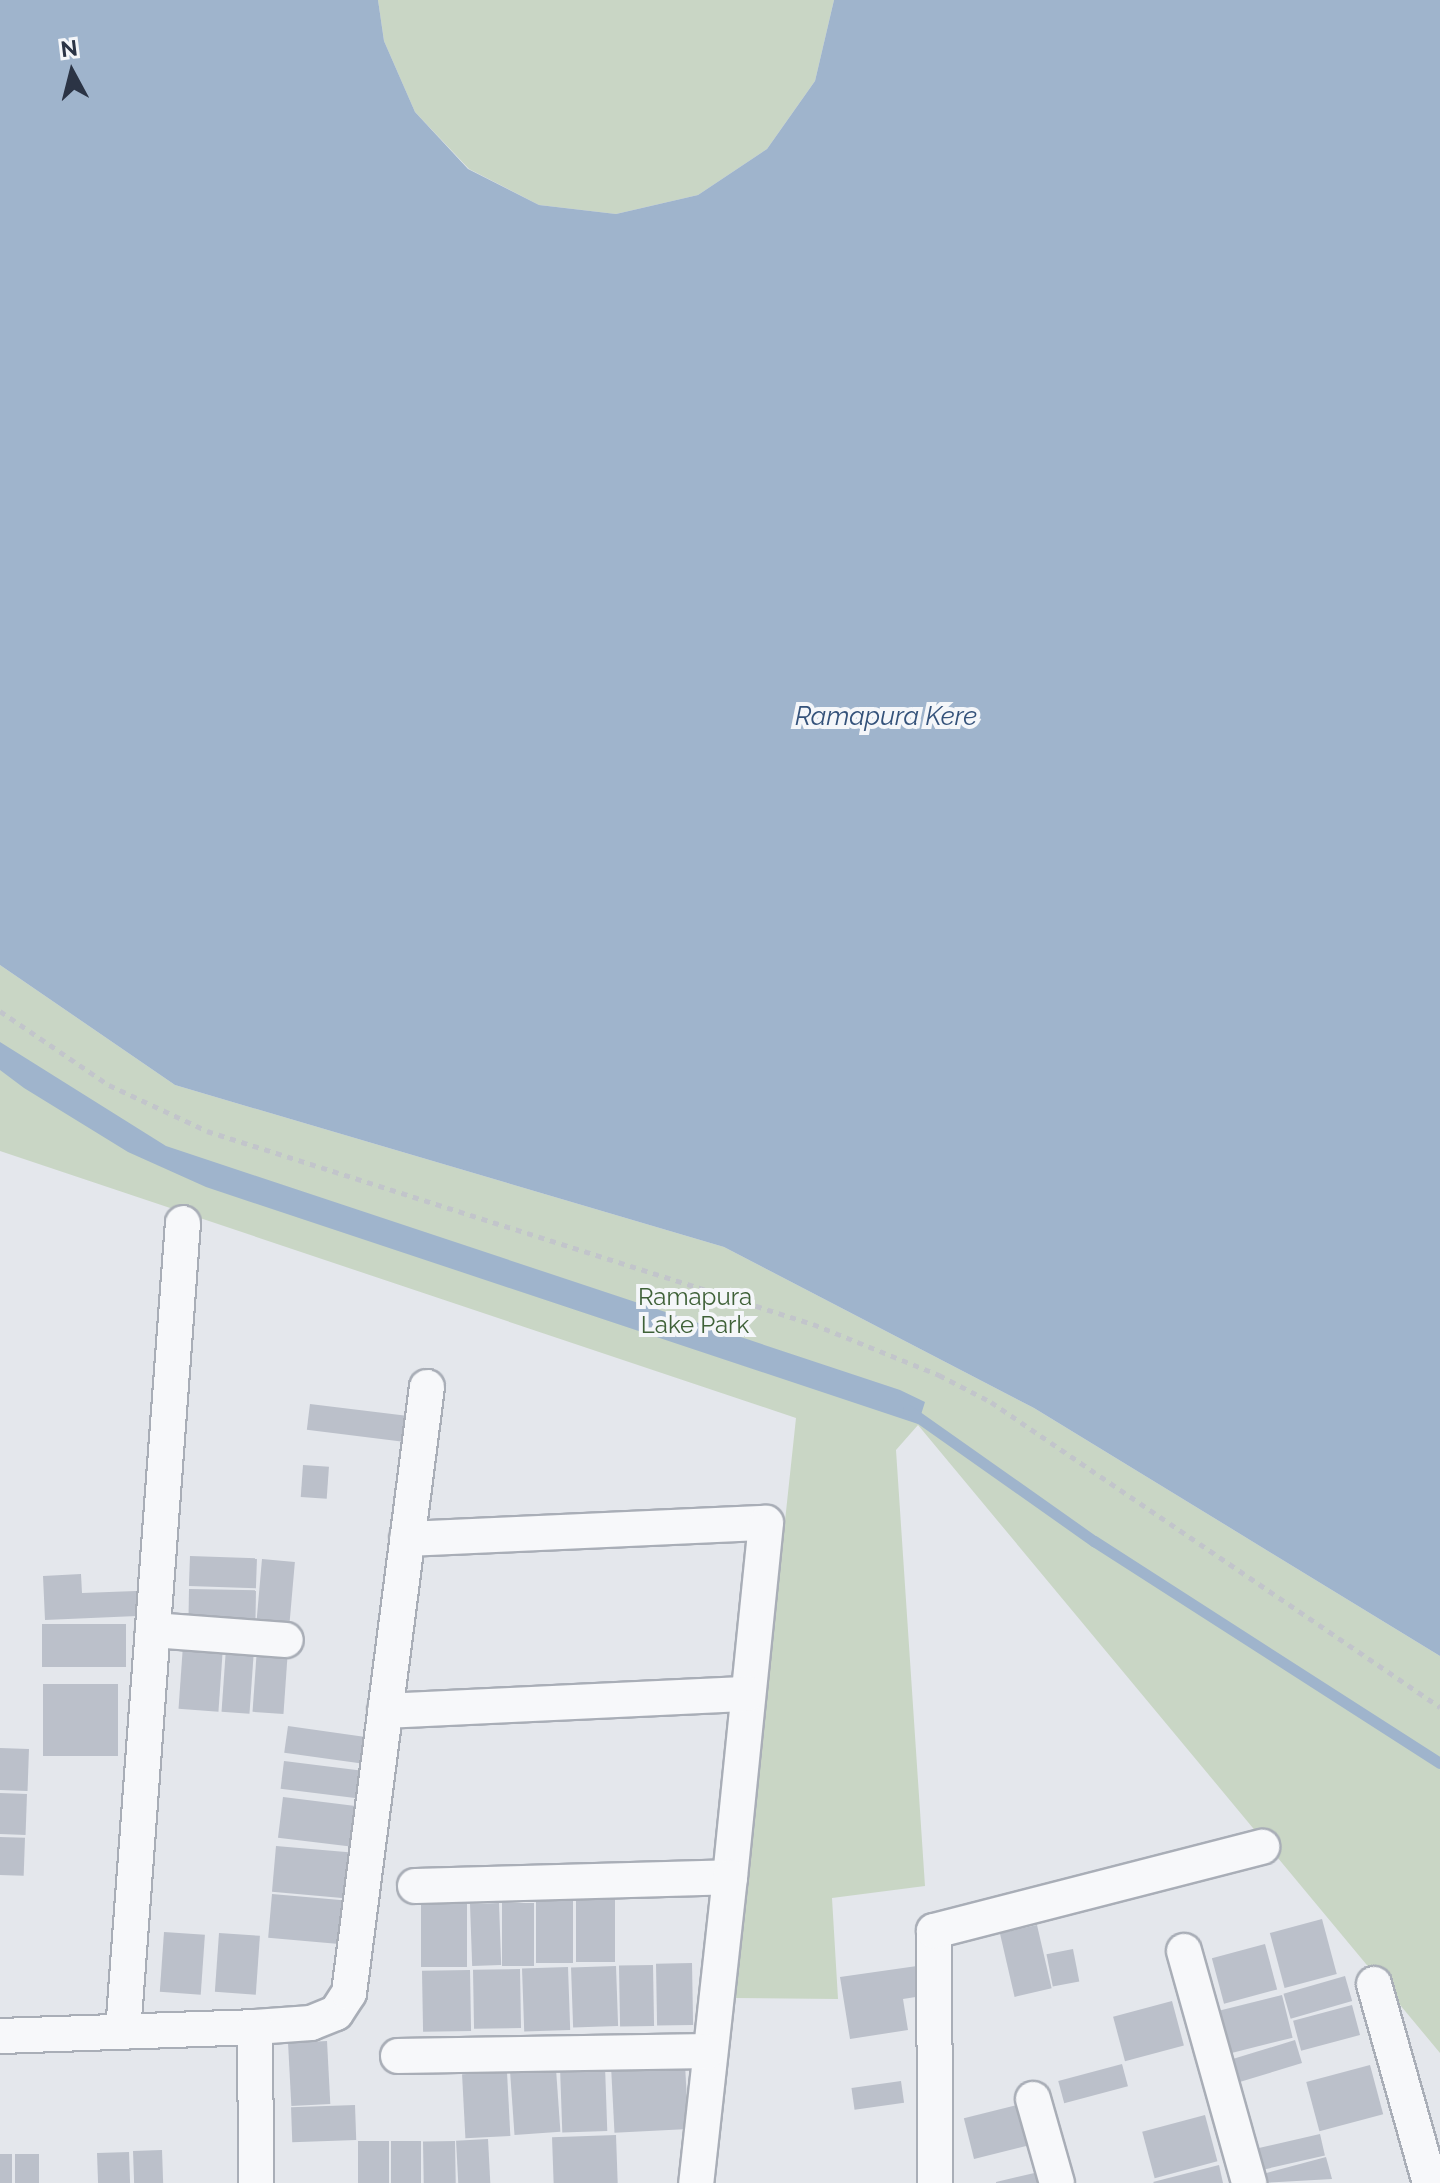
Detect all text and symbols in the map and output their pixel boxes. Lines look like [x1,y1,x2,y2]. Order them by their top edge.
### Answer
north arrow [32,32,112,112]
text: N [59,34,79,62]
water label: Ramapura Kere [795,701,977,733]
park label: Ramapura Lake Park [638,1283,752,1339]

